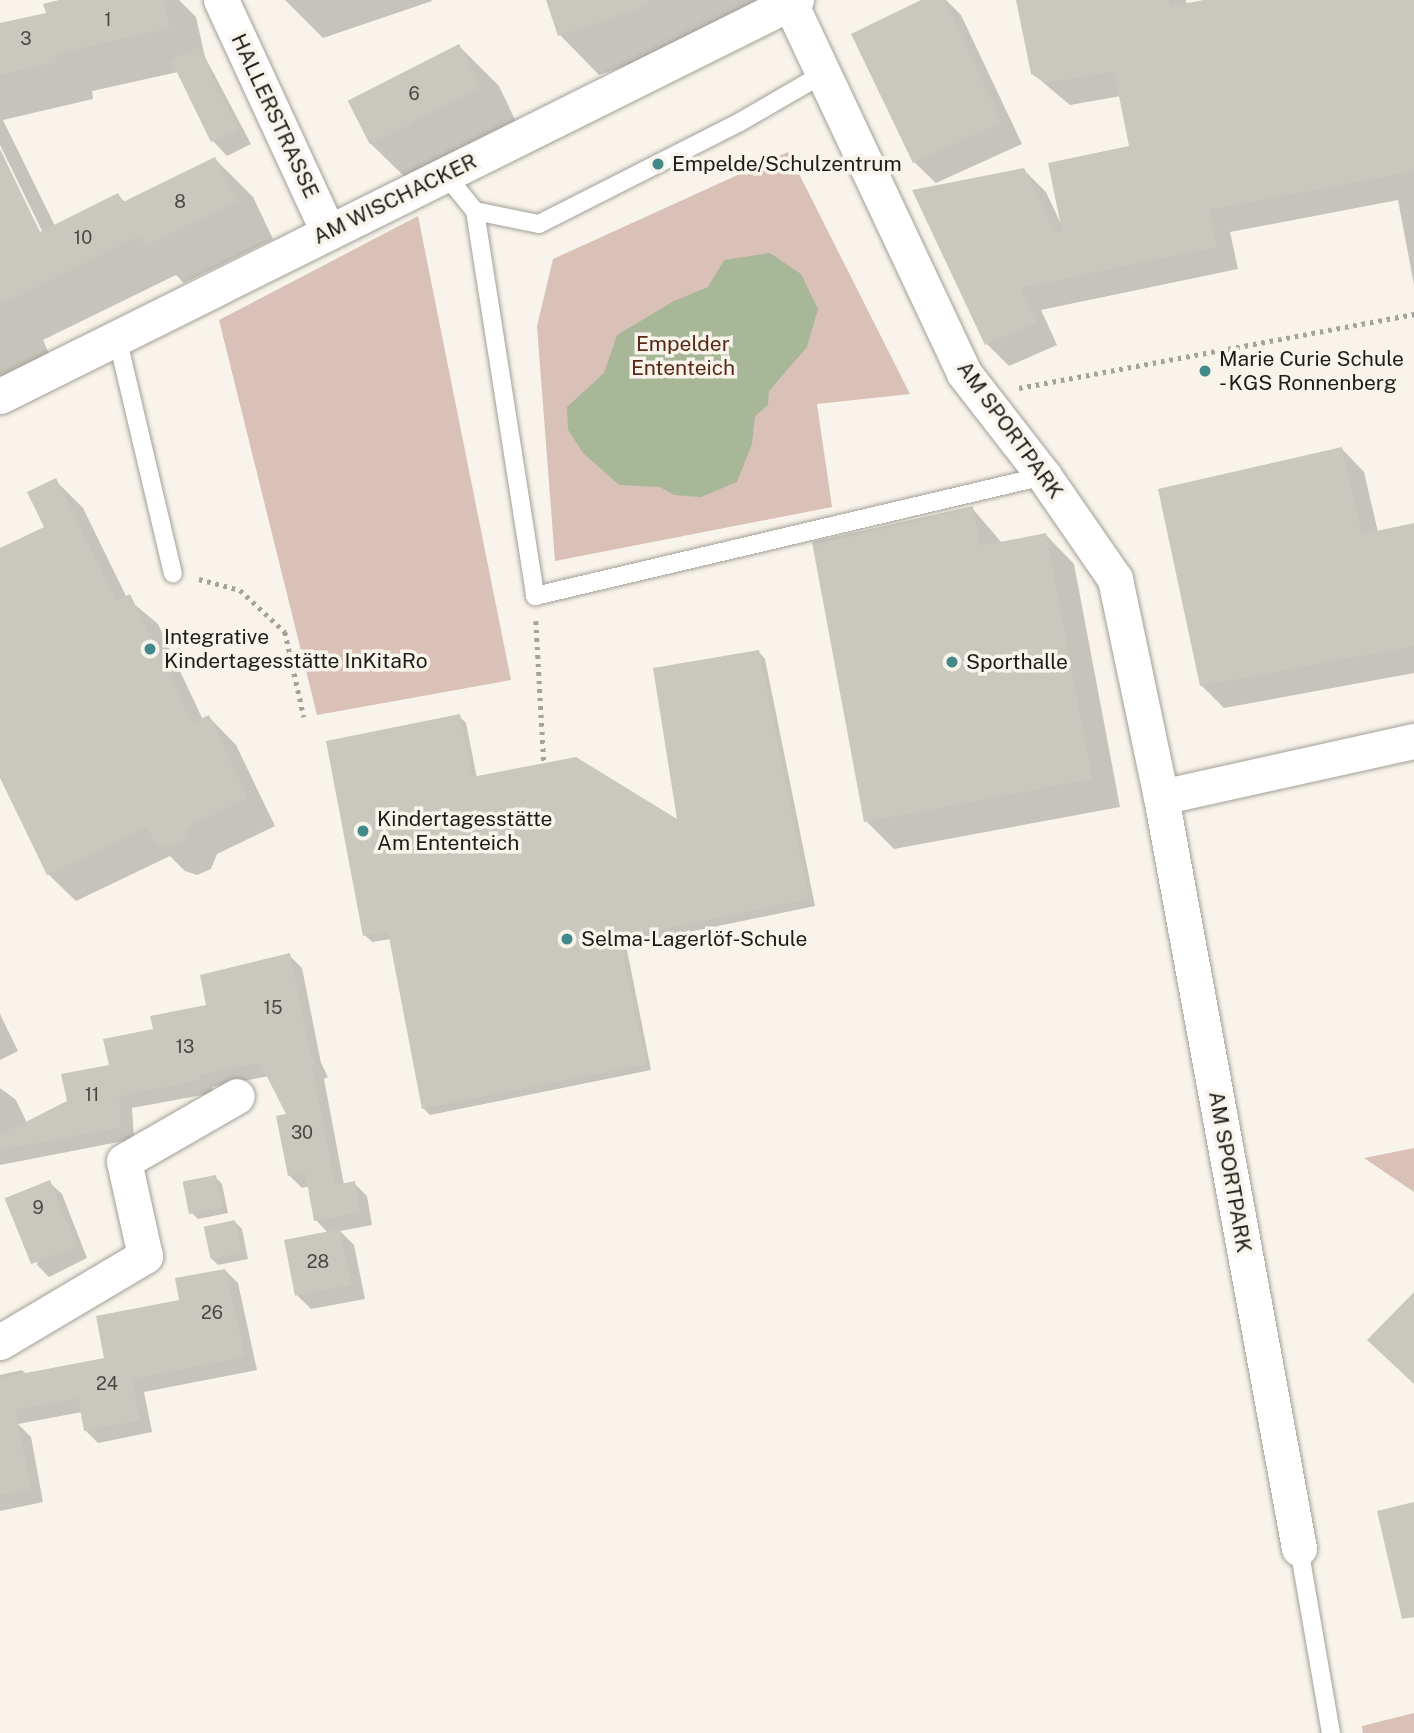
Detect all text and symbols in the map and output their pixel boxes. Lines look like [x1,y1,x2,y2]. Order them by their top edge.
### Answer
house number: 1 [104,9,112,31]
house number: 3 [20,28,32,50]
street label: HALLERSTRASSE [226,30,324,202]
house number: 6 [408,83,420,105]
street label: AM WISCHACKER [309,148,481,250]
place label: Empelde/Schulzentrum [672,151,902,177]
marker: Empelde/Schulzentrum [650,156,666,172]
house number: 8 [174,191,186,213]
house number: 10 [74,227,92,249]
park label: Empelder Ententeich [631,331,735,381]
place label: Marie Curie Schule - KGS Ronnenberg [1219,346,1404,396]
street label: AM SPORTPARK [952,356,1068,504]
marker: Marie Curie Schule - KGS Ronnenberg [1197,363,1213,379]
place label: Integrative Kindertagesstätte InKitaRo [164,624,428,674]
marker: Integrative Kindertagesstätte InKitaRo [142,641,158,657]
place label: Sporthalle [966,649,1068,675]
marker: Sporthalle [944,654,960,670]
place label: Kindertagesstätte Am Ententeich [377,806,553,856]
marker: Kindertagesstätte Am Ententeich [355,823,371,839]
place label: Selma-Lagerlöf-Schule [581,926,808,952]
marker: Selma-Lagerlöf-Schule [559,931,575,947]
house number: 15 [264,997,282,1019]
house number: 13 [176,1036,194,1058]
house number: 11 [85,1084,99,1106]
street label: AM SPORTPARK [1203,1089,1257,1255]
house number: 30 [291,1122,313,1144]
house number: 9 [32,1197,44,1219]
house number: 28 [307,1251,329,1273]
house number: 26 [201,1302,223,1324]
house number: 24 [96,1373,118,1395]

